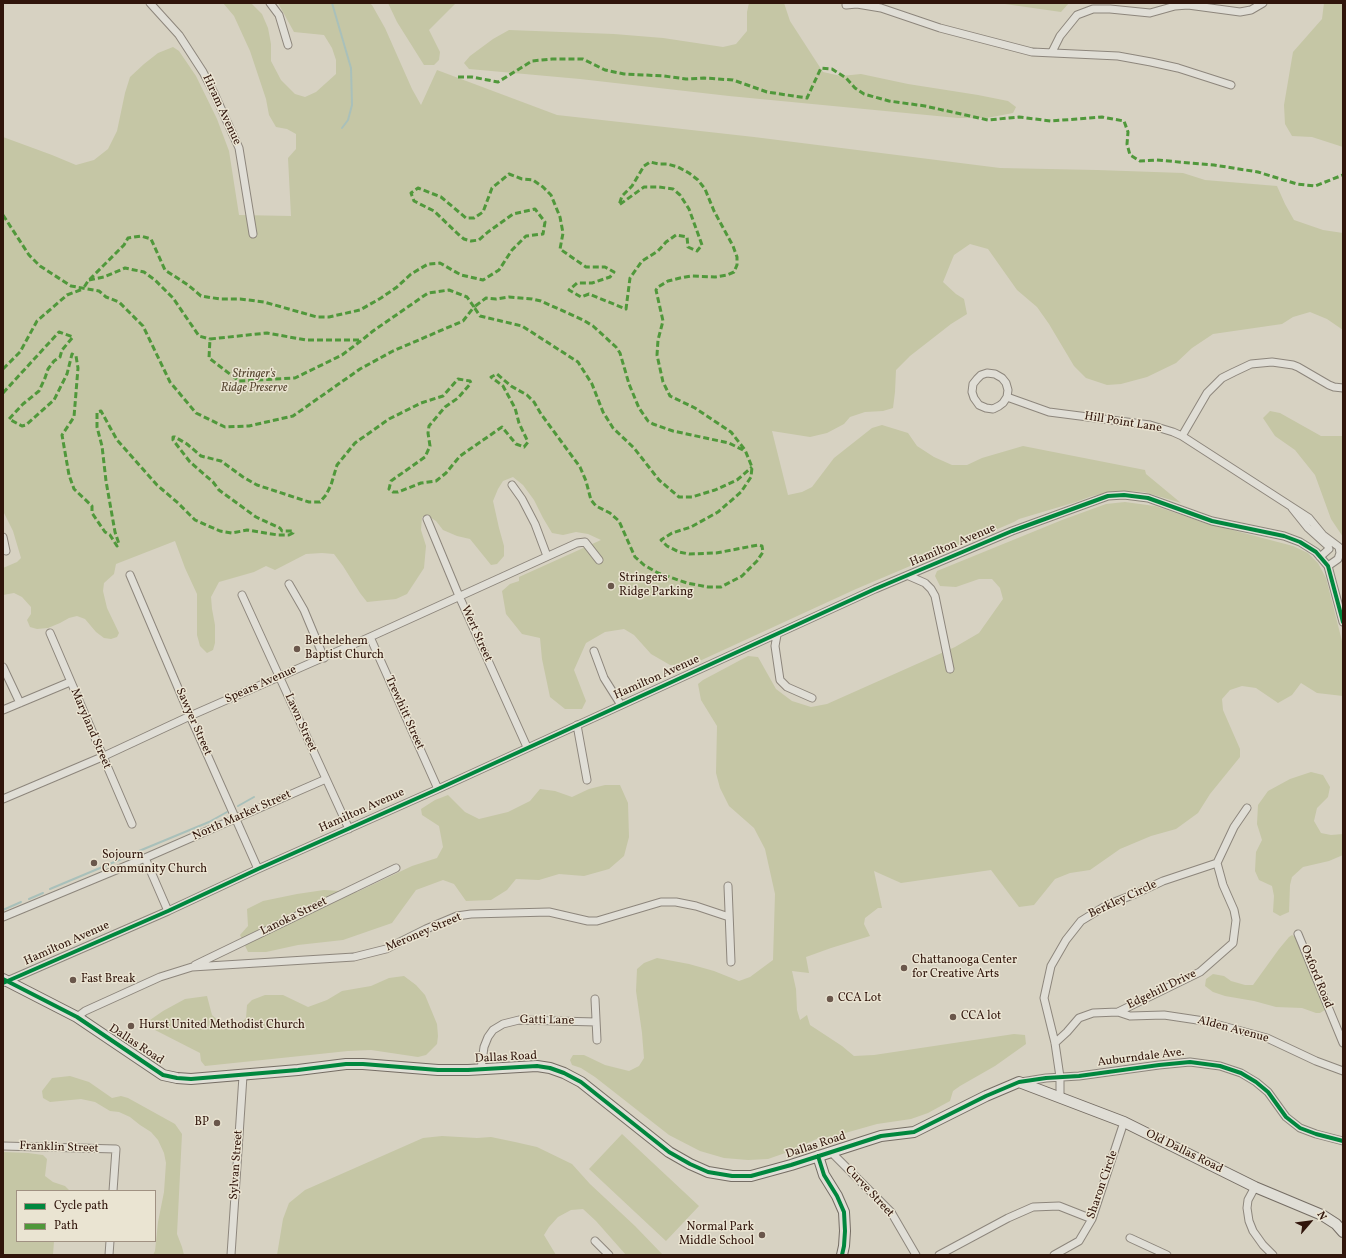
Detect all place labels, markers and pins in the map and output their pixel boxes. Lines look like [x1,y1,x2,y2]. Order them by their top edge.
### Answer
place label: Stringers Ridge Parking [619,572,693,600]
marker: Stringers Ridge Parking [606,581,616,591]
place label: Bethelehem Baptist Church [305,635,384,663]
marker: Bethelehem Baptist Church [292,644,302,654]
place label: Sojourn Community Church [102,849,207,877]
marker: Sojourn Community Church [89,858,99,868]
place label: Chattanooga Center for Creative Arts [912,954,1017,982]
marker: Chattanooga Center for Creative Arts [899,963,909,973]
place label: Fast Break [81,973,136,987]
marker: Fast Break [68,975,78,985]
place label: CCA Lot [838,992,881,1006]
marker: CCA Lot [825,994,835,1004]
place label: CCA lot [961,1010,1001,1024]
marker: CCA lot [948,1012,958,1022]
place label: Hurst United Methodist Church [139,1019,305,1033]
marker: Hurst United Methodist Church [126,1021,136,1031]
place label: BP [195,1116,209,1130]
marker: BP [212,1118,222,1128]
place label: Normal Park Middle School [679,1221,754,1249]
marker: Normal Park Middle School [757,1230,767,1240]

